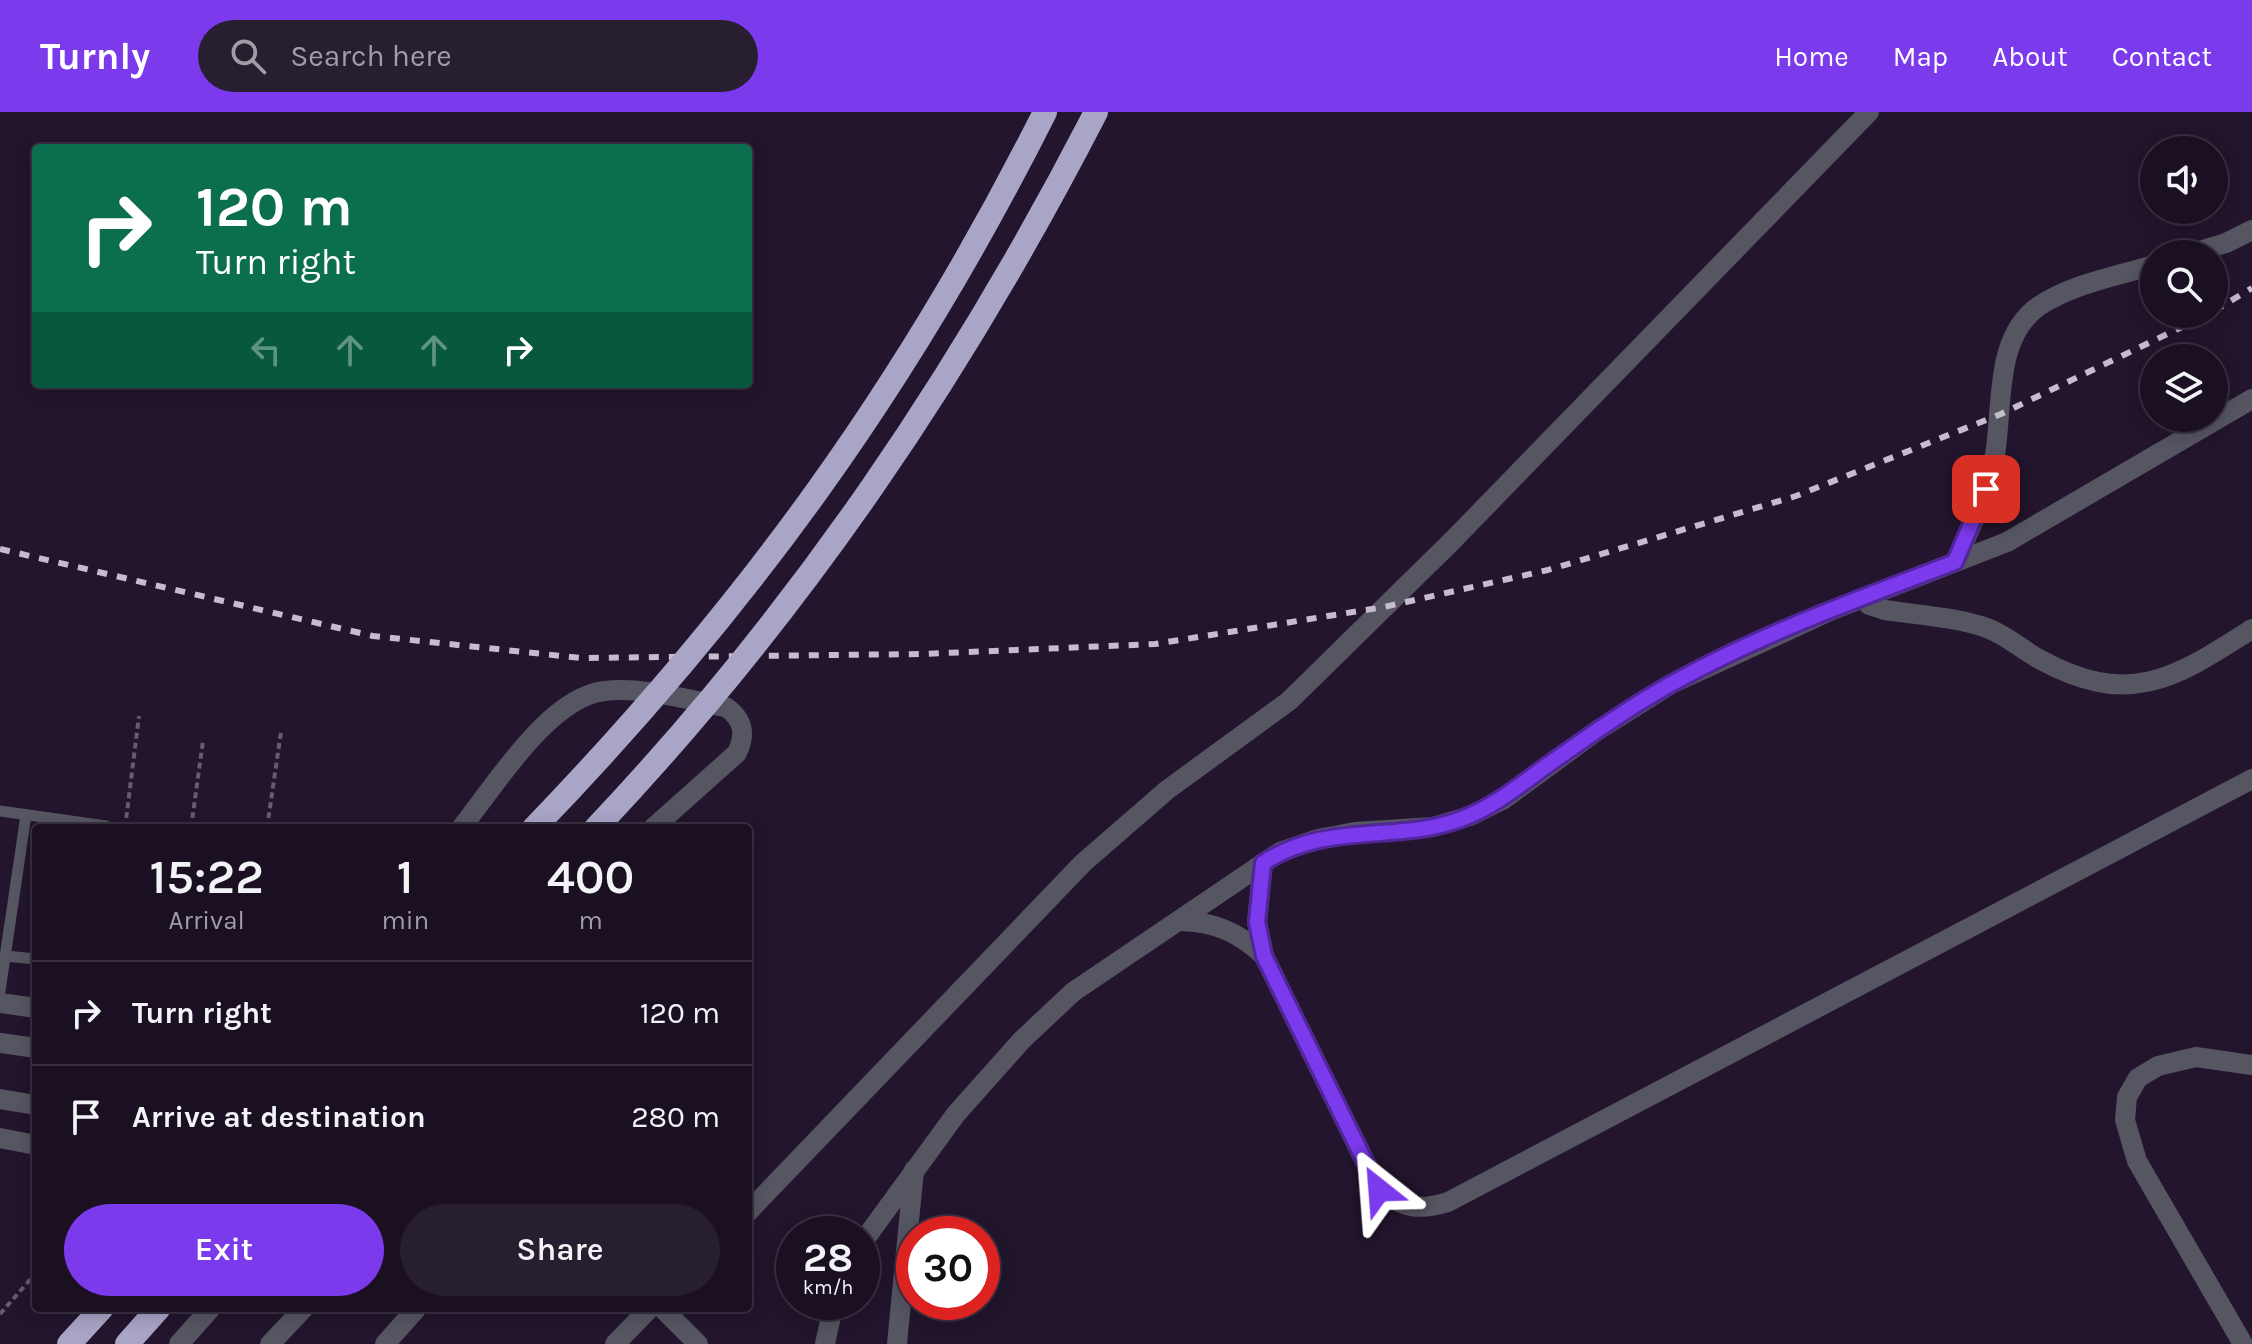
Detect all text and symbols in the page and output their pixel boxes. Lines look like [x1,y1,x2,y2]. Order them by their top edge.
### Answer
search box [198,20,758,92]
text: Turnly [40,34,150,79]
icon: search [226,34,270,78]
text: Search here [290,38,452,74]
text: Home [1774,40,1849,73]
text: Map [1893,40,1948,73]
text: About [1992,40,2068,73]
text: Contact [2112,40,2212,73]
map controls [2140,136,2228,432]
button: sound [2140,136,2228,224]
text: 120 m [196,174,353,239]
icon: right [64,176,168,280]
button: search [2140,240,2228,328]
text: Turn right [196,241,356,283]
icon: left [244,328,288,372]
icon: ahead [328,328,372,372]
icon: ahead [412,328,456,372]
icon: right [496,328,540,372]
button: layers [2140,344,2228,432]
pin [1952,455,2020,523]
icon: arrive [1964,467,2008,511]
text: 15:22 [150,849,264,905]
text: 1 [397,849,414,905]
text: 400 [547,849,634,905]
text: Arrival [169,905,245,936]
text: min [381,905,429,936]
text: m [578,905,603,936]
icon: right [64,991,108,1035]
text: Turn right [132,995,272,1031]
text: 120 m [640,995,720,1031]
icon: arrive [64,1095,108,1139]
text: Arrive at destination [132,1099,426,1135]
text: 280 m [631,1099,720,1135]
position arrow [1337,1148,1421,1232]
button: Exit [64,1204,384,1296]
button: Share [400,1204,720,1296]
speed limit sign: 30 [896,1216,1000,1320]
text: 28 [803,1234,853,1281]
text: km/h [803,1276,853,1299]

